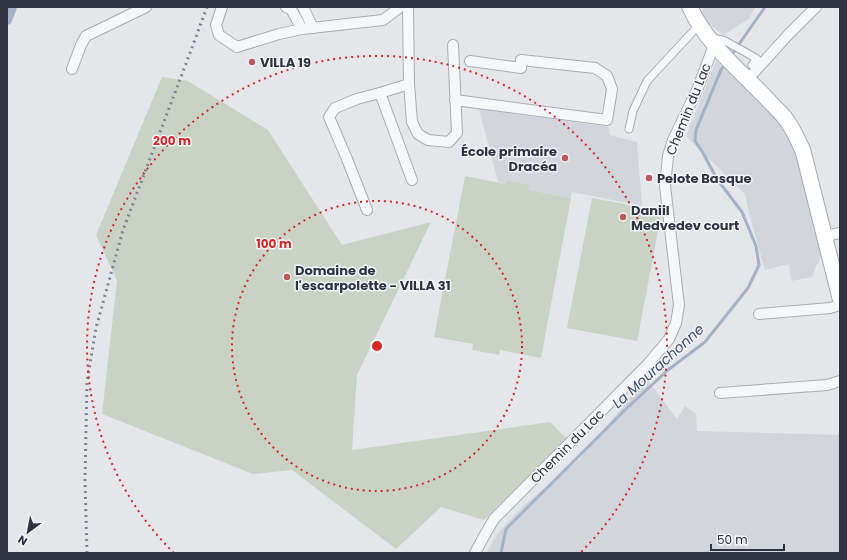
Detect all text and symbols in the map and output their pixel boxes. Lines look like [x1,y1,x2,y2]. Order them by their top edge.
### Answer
place label: VILLA 19 [260,53,311,72]
marker: VILLA 19 [247,57,257,67]
street label: Chemin du Lac [661,60,716,158]
text: 200 m [153,132,191,149]
place label: École primaire Dracéa [461,142,557,176]
marker: École primaire Dracéa [560,153,570,163]
place label: Pelote Basque [657,169,752,188]
marker: Pelote Basque [644,173,654,183]
place label: Daniil Medvedev court [631,201,739,235]
marker: Daniil Medvedev court [618,212,628,222]
text: 100 m [256,235,292,252]
place label: Domaine de l'escarpolette - VILLA 31 [295,261,451,295]
marker: Domaine de l'escarpolette - VILLA 31 [282,272,292,282]
water label: La Mourachonne [608,319,709,413]
centre of rings [370,339,384,353]
street label: Chemin du Lac [526,405,609,488]
north arrow [8,512,48,552]
scale bar [711,526,784,552]
text: 50 m [717,531,748,548]
text: N [15,532,30,549]

